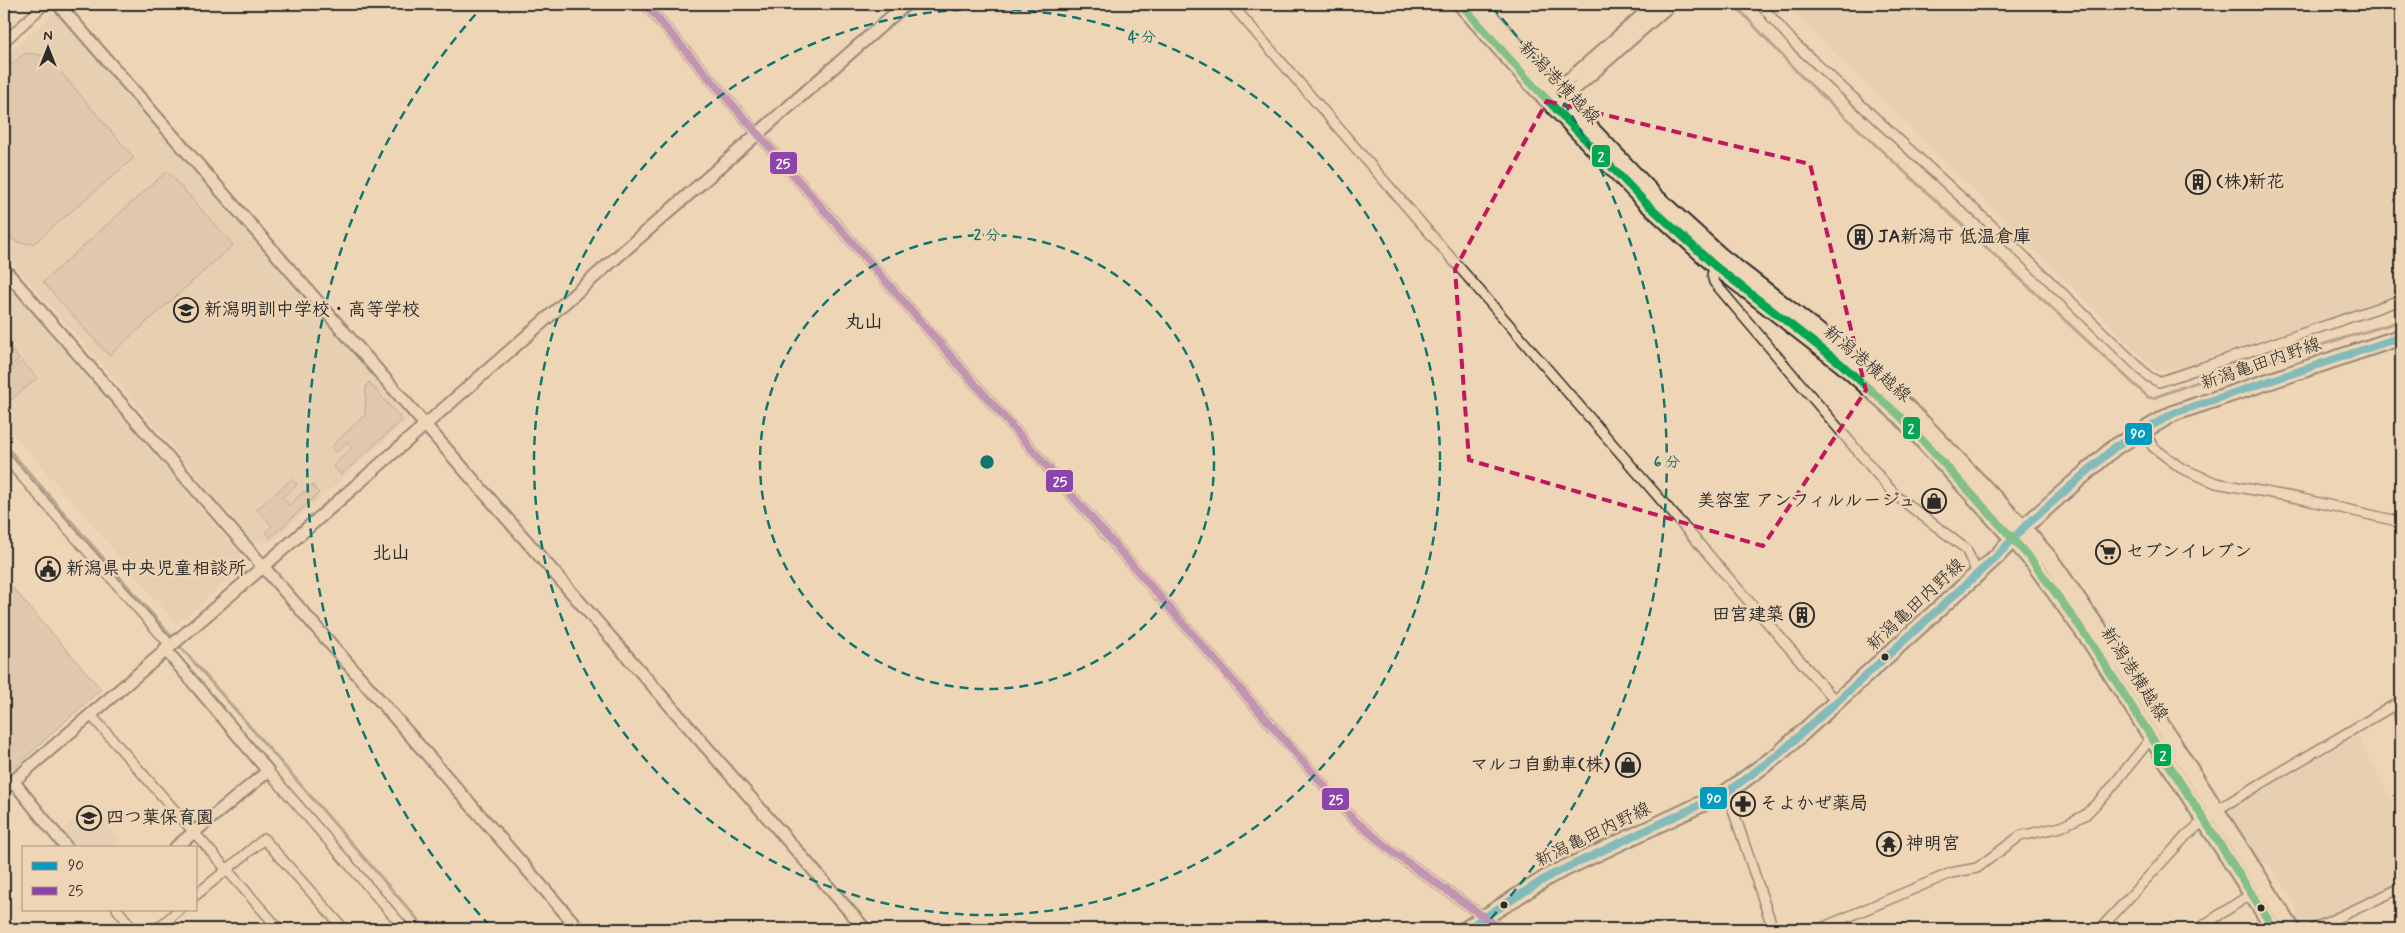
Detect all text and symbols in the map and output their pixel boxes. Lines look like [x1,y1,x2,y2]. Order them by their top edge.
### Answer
north arrow [22,22,72,72]
text: N [43,27,53,45]
text: 4 分 [1128,28,1156,48]
street label: 新潟港横越線 [1513,36,1605,130]
line badge: 2 [1591,144,1611,168]
text: 2 [1598,148,1605,166]
line badge: 25 [769,151,798,175]
text: 25 [776,155,791,173]
building icon: (株)新花 [2185,169,2211,195]
place label: (株)新花 [2216,170,2284,194]
building icon: JA新潟市 低温倉庫 [1847,224,1873,250]
place label: JA新潟市 低温倉庫 [1878,225,2031,249]
text: 2 分 [974,226,1000,246]
school or university icon: 新潟明訓中学校・高等学校 [173,297,199,323]
place label: 新潟明訓中学校・高等学校 [204,298,420,322]
district label: 丸山 [845,310,883,335]
street label: 新潟港横越線 [1818,320,1916,408]
street label: 新潟亀田内野線 [2198,332,2324,396]
line badge: 2 [1902,416,1921,440]
text: 2 [1908,420,1915,438]
line badge: 90 [2124,422,2153,446]
text: 90 [2131,425,2145,443]
centre of rings [978,453,996,471]
text: 6 分 [1654,453,1680,473]
line badge: 25 [1045,469,1074,493]
text: 25 [1053,473,1068,491]
shop icon: 美容室 アンフィルルージュ [1921,488,1947,514]
place label: 美容室 アンフィルルージュ [1697,489,1916,513]
supermarket icon: セブンイレブン [2095,539,2121,565]
place label: セブンイレブン [2126,540,2252,564]
district label: 北山 [372,541,410,566]
street label: 新潟亀田内野線 [1862,553,1970,657]
public building icon: 新潟県中央児童相談所 [35,556,61,582]
place label: 新潟県中央児童相談所 [66,557,246,581]
building icon: 田宮建築 [1789,602,1815,628]
place label: 田宮建築 [1712,603,1784,627]
street label: 新潟港横越線 [2095,622,2173,726]
unlabelled marker [1880,652,1890,662]
line badge: 2 [2153,743,2172,767]
text: 2 [2160,747,2167,765]
shop icon: マルコ自動車(株) [1615,752,1641,778]
place label: マルコ自動車(株) [1470,753,1611,777]
line badge: 90 [1699,786,1728,810]
line badge: 25 [1321,787,1350,811]
text: 90 [1707,790,1721,808]
text: 25 [1329,791,1344,809]
pharmacy icon: そよかぜ薬局 [1730,791,1756,817]
place label: そよかぜ薬局 [1760,792,1868,816]
street label: 新潟亀田内野線 [1531,797,1655,873]
school or university icon: 四つ葉保育園 [76,805,102,831]
place label: 四つ葉保育園 [106,806,214,830]
temple icon: 神明宮 [1876,831,1902,857]
place label: 神明宮 [1906,832,1960,856]
legend [22,846,198,910]
text: 90 [68,856,84,876]
text: 25 [68,882,83,902]
unlabelled marker [1499,900,1509,910]
unlabelled marker [2256,903,2266,913]

